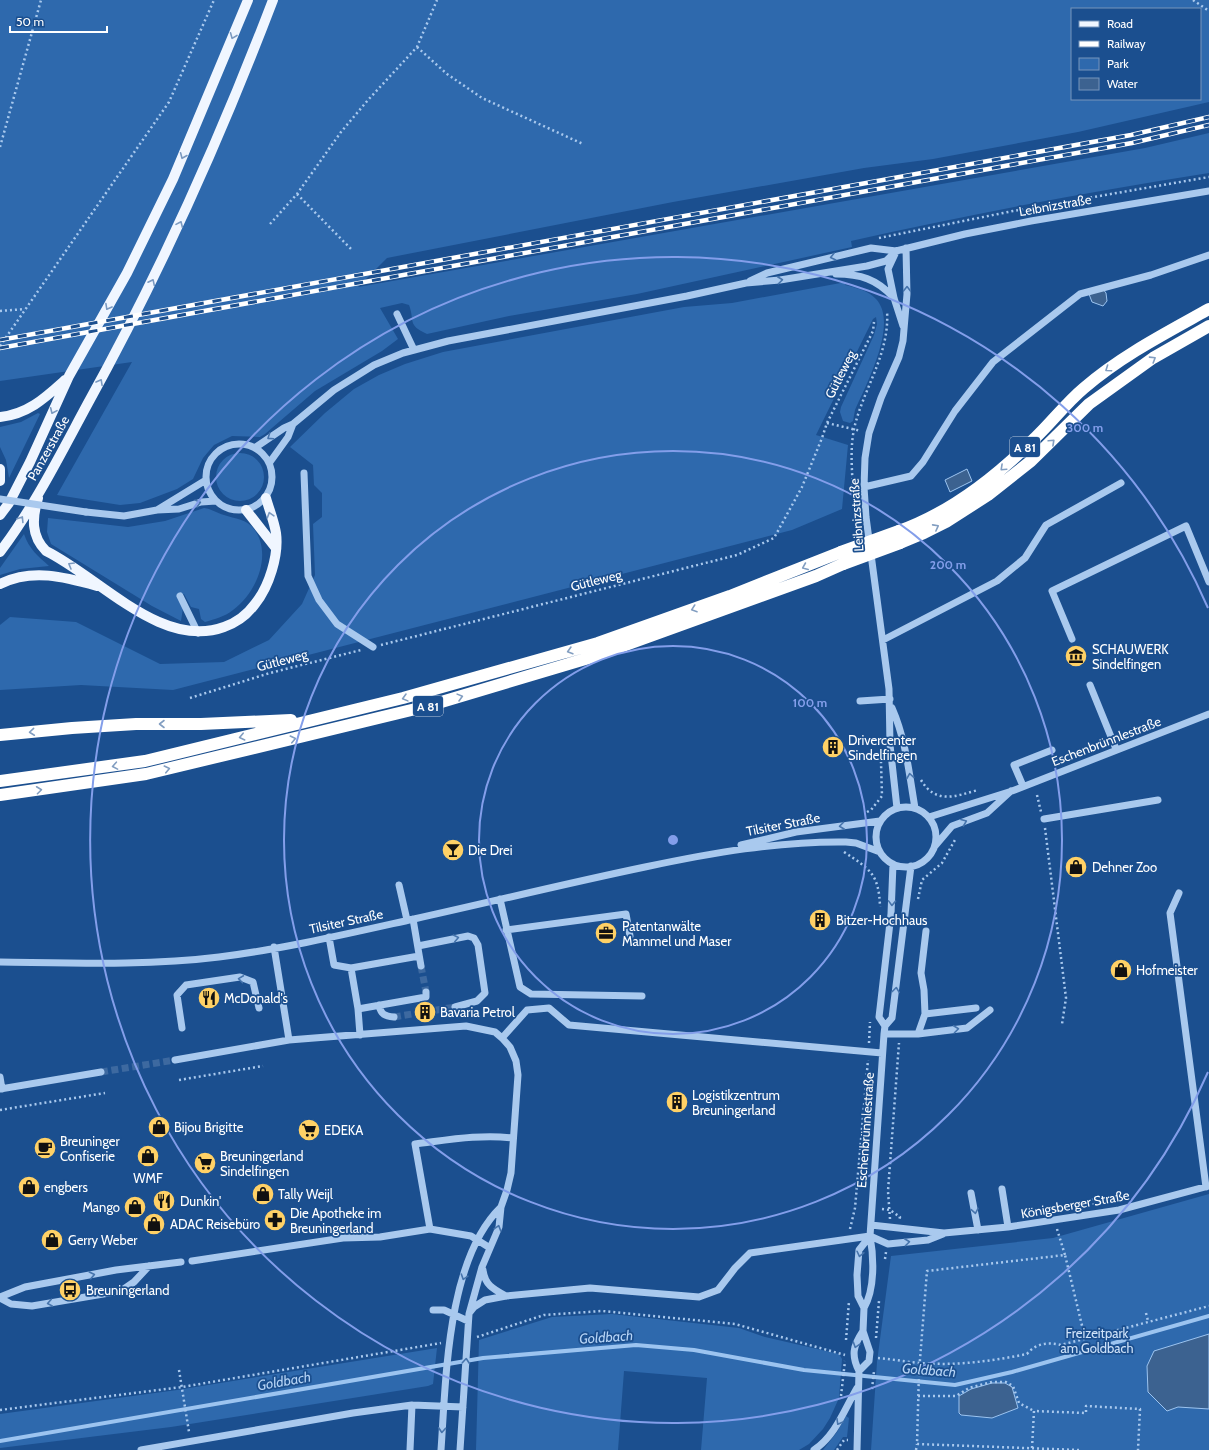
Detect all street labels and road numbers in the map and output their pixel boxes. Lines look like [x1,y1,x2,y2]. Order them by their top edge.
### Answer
street label: Leibnizstraße [1018,191,1093,219]
street label: Gütleweg [821,347,859,401]
street label: Panzerstraße [24,413,73,483]
road number: A 81 [1010,437,1040,457]
street label: Leibnizstraße [845,478,867,552]
street label: Gütleweg [569,566,624,594]
street label: Gütleweg [255,645,310,674]
road number: A 81 [413,696,443,716]
street label: Eschenbrünnlestraße [1049,713,1163,769]
street label: Tilsiter Straße [745,809,822,839]
street label: Tilsiter Straße [308,905,385,937]
street label: Eschenbrünnlestraße [853,1071,877,1188]
street label: Königsberger Straße [1019,1186,1131,1221]

